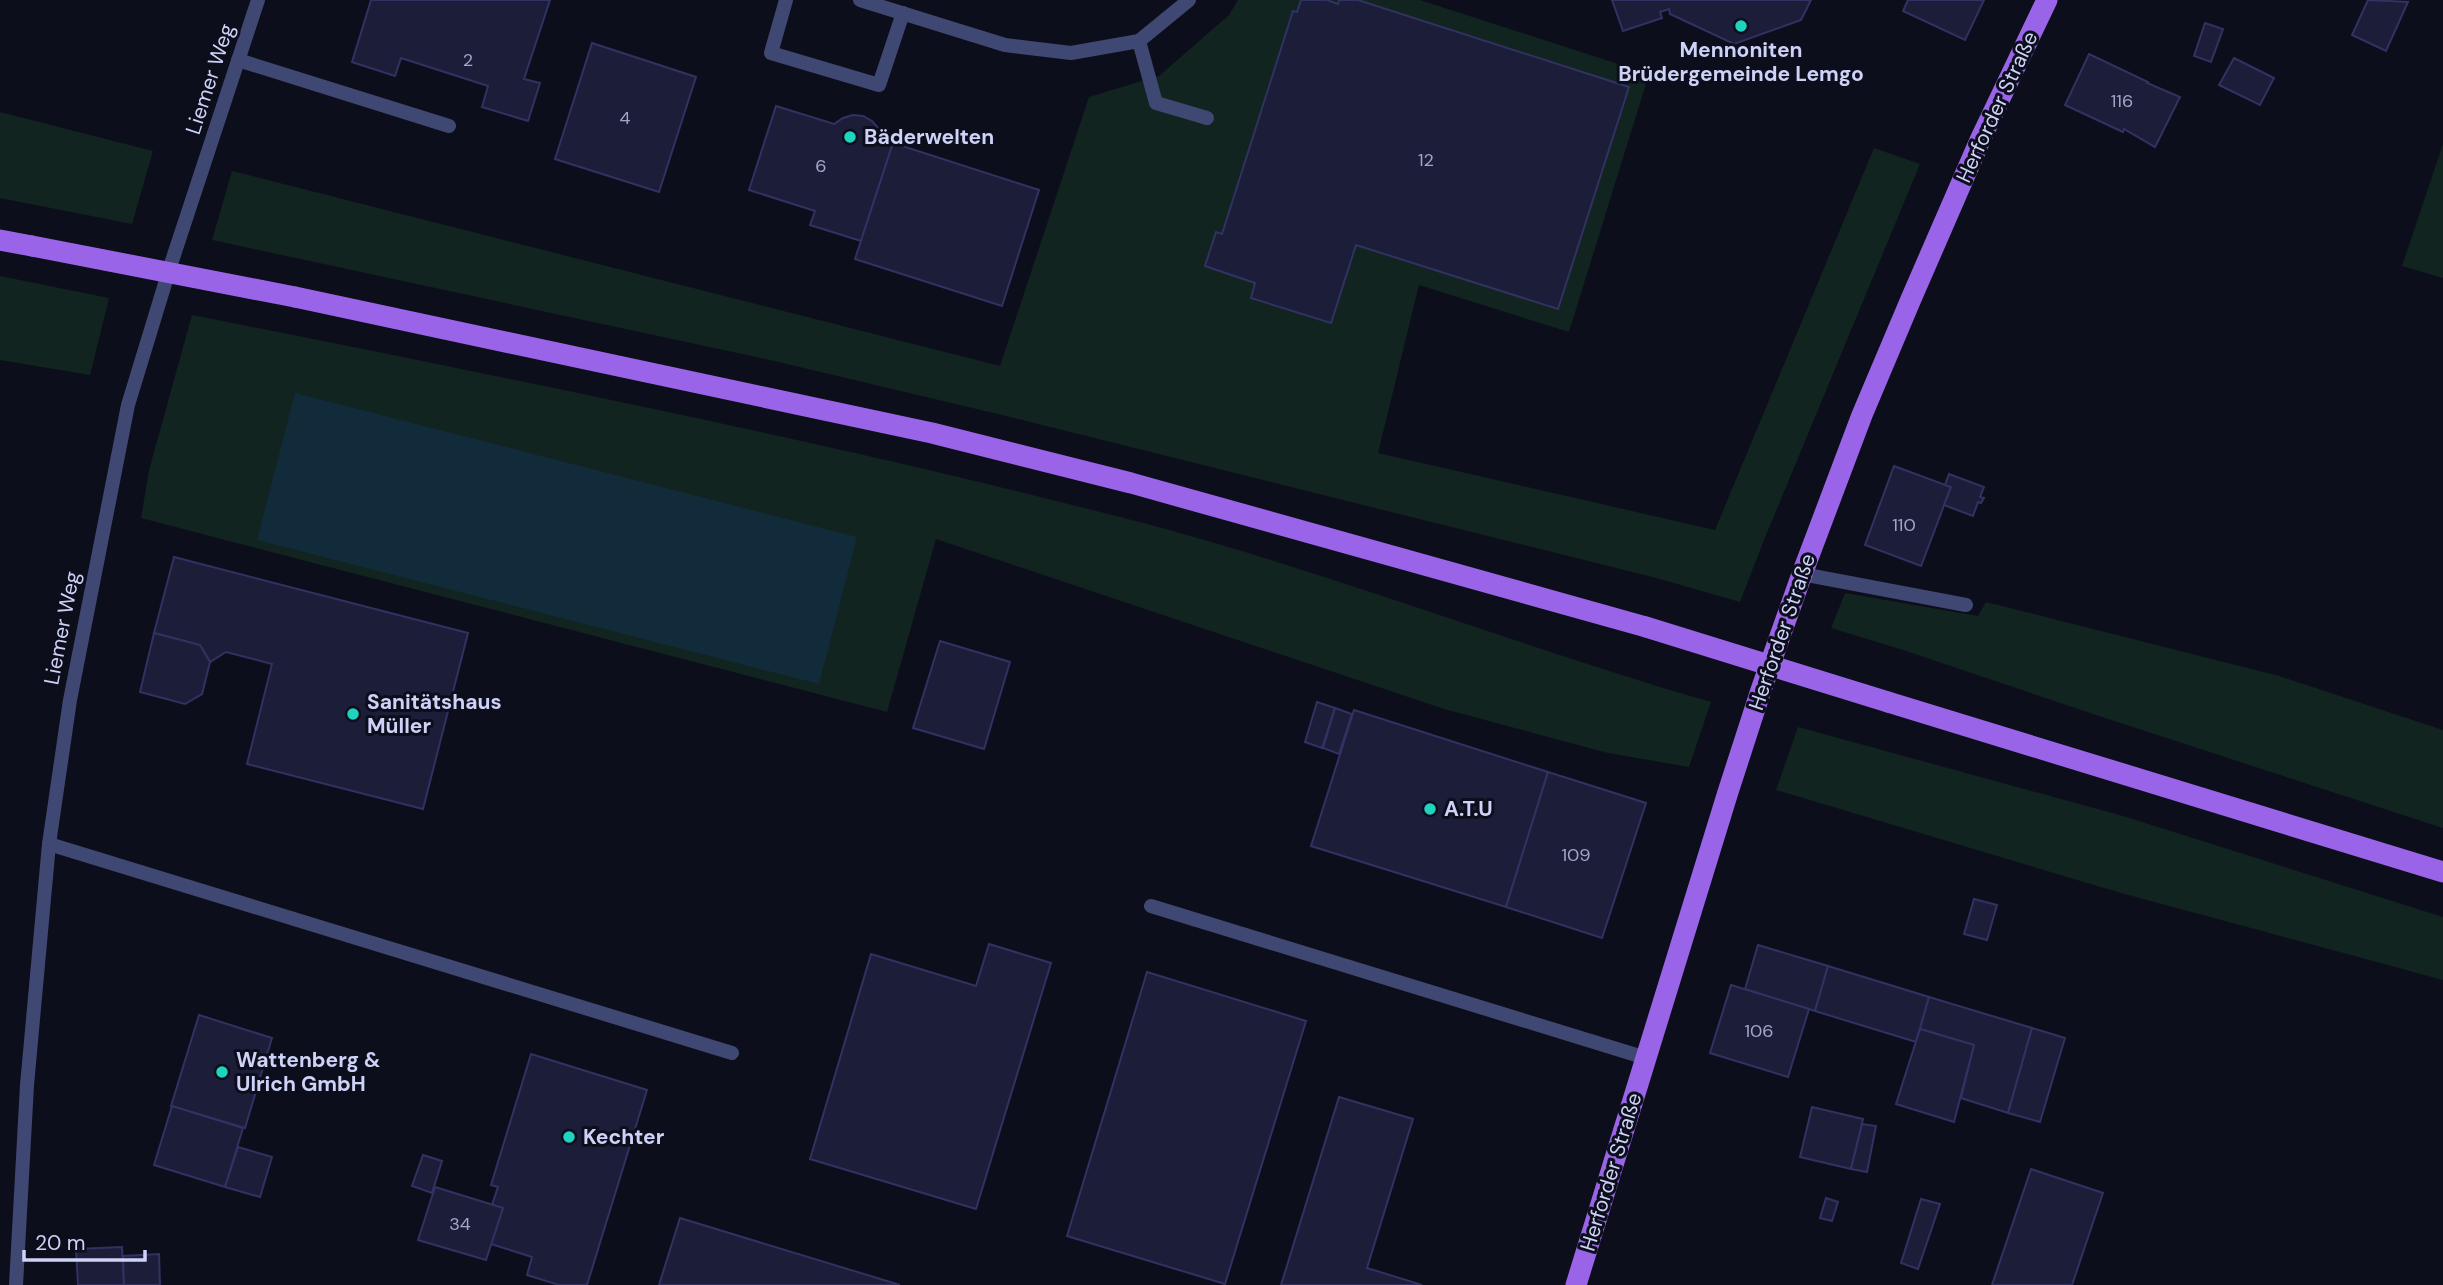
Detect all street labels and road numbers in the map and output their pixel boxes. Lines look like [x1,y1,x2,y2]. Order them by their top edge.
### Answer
street label: Liemer Weg [179,20,241,138]
street label: Herforder Straße [1950,27,2044,187]
street label: Herforder Straße [1742,550,1822,714]
street label: Liemer Weg [37,569,87,687]
street label: Herforder Straße [1574,1089,1648,1255]

